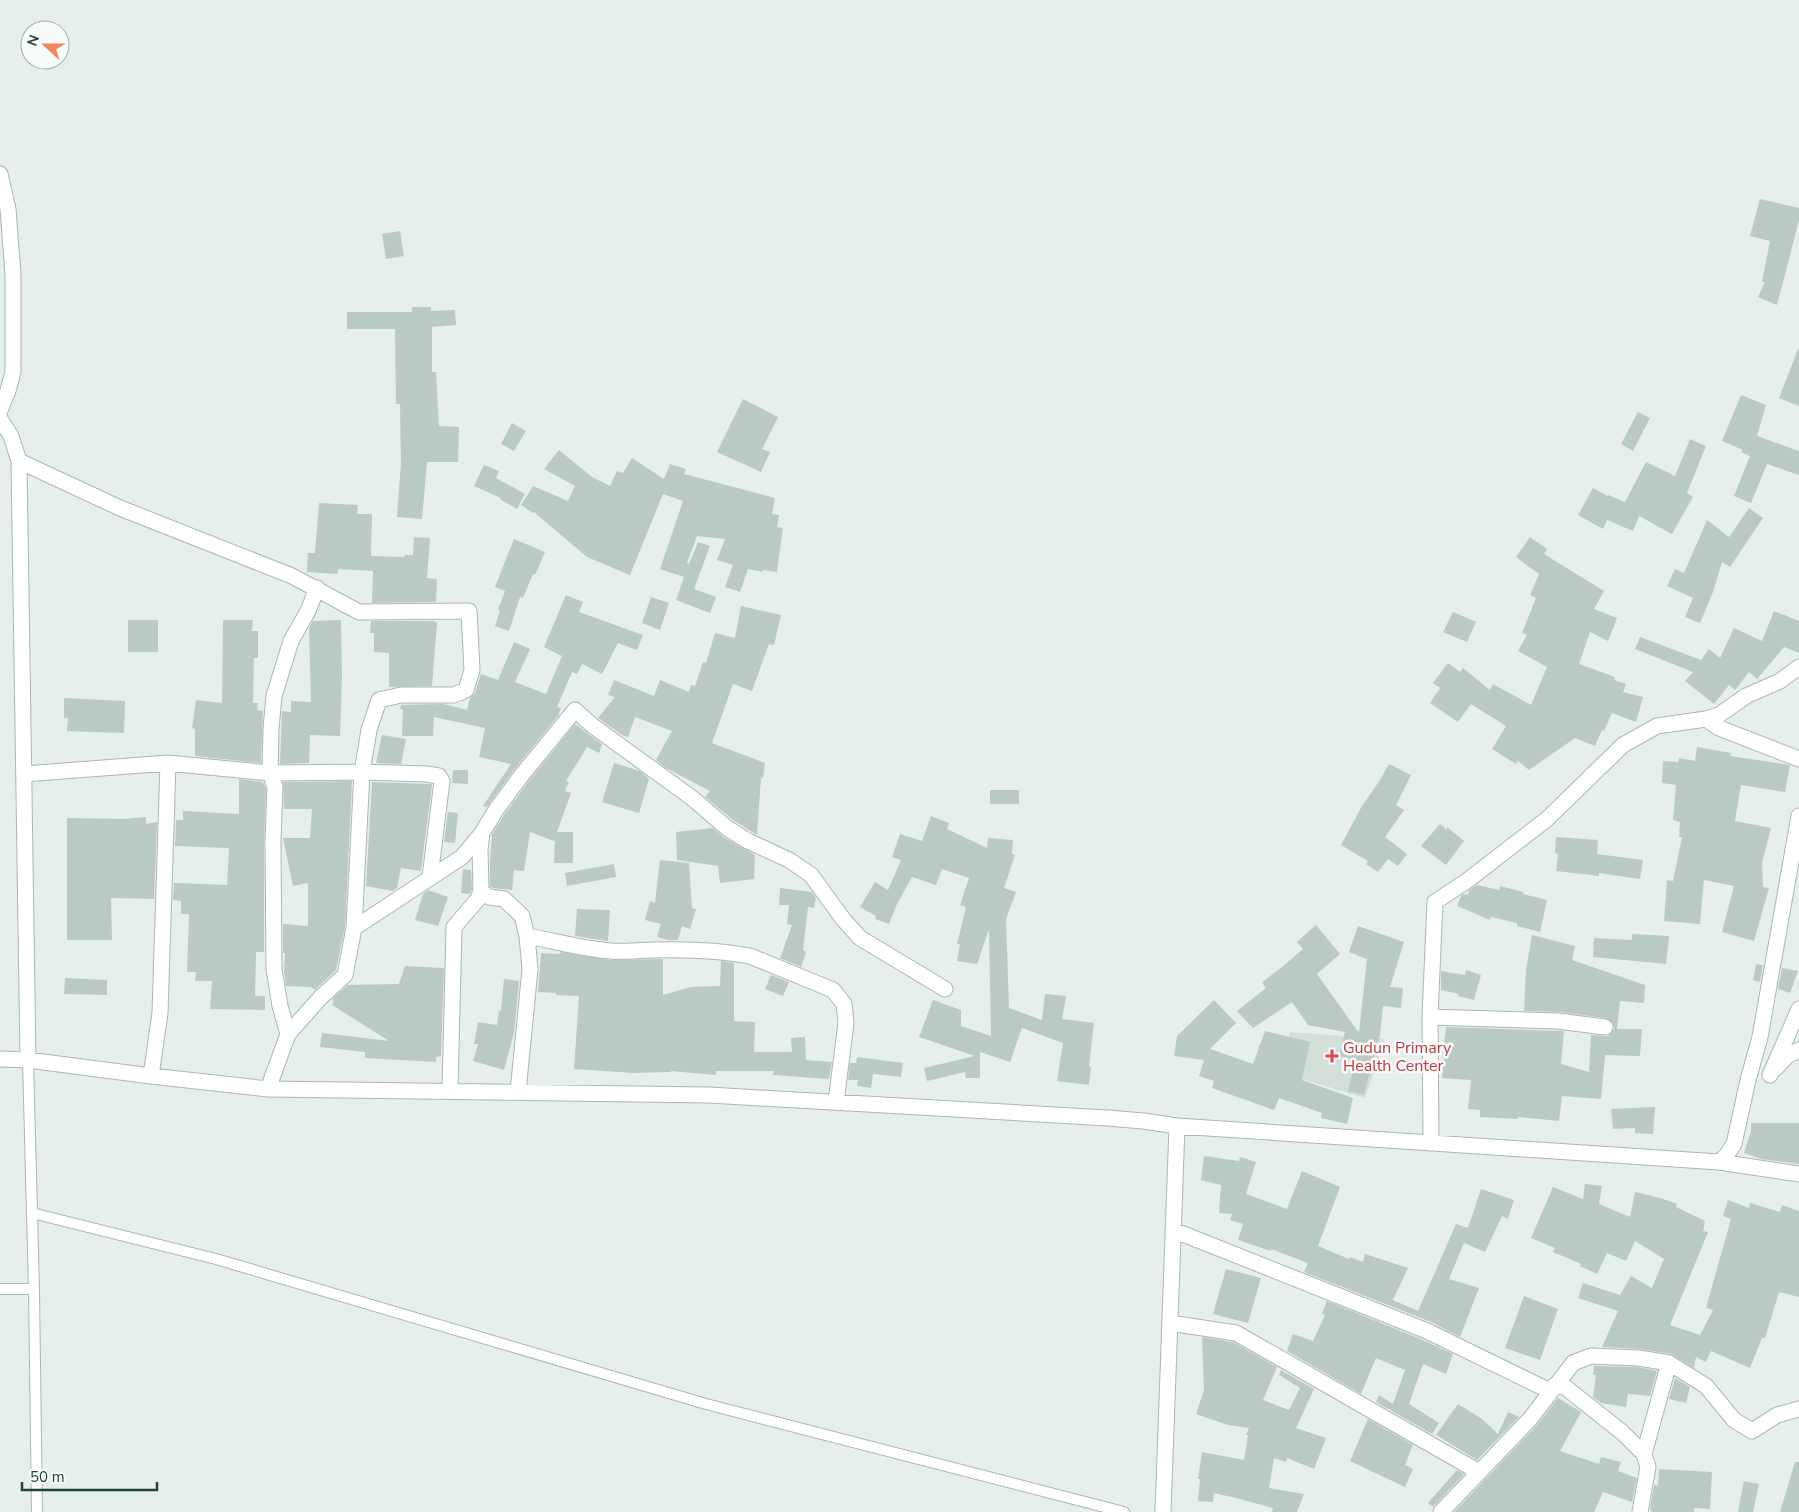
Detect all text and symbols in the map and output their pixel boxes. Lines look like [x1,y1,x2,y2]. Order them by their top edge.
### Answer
north arrow [20,20,70,70]
text: N [23,32,44,49]
place label: Gudun Primary Health Center [1343,1037,1452,1077]
marker: Gudun Primary Health Center [1325,1049,1339,1063]
scale bar [22,1460,158,1492]
text: 50 m [30,1467,65,1487]

